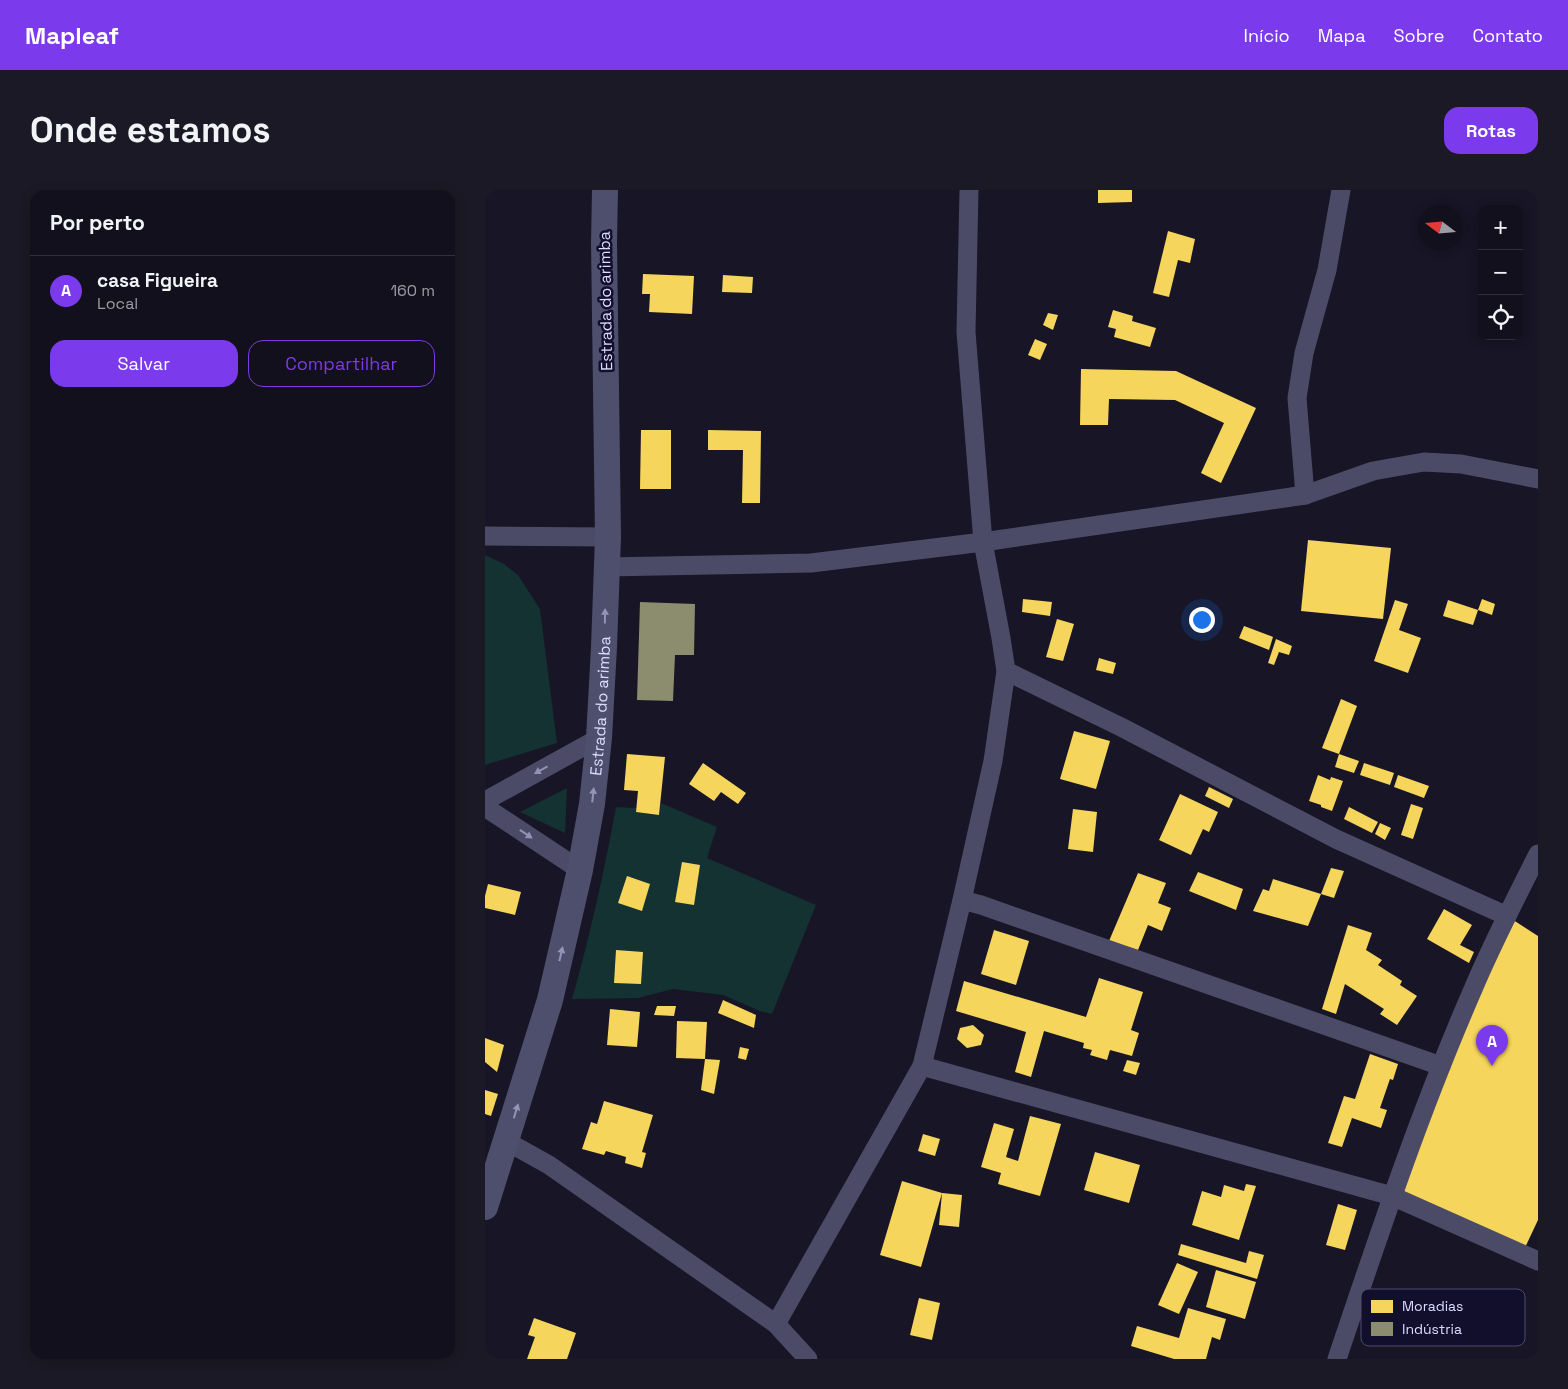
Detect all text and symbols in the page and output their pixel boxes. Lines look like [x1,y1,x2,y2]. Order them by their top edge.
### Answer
text: Mapleaf [25,20,119,51]
text: Início [1244,24,1290,47]
text: Mapa [1318,24,1366,47]
text: Sobre [1394,24,1444,47]
text: Contato [1472,24,1543,47]
button: Rotas [1444,107,1538,154]
text: Onde estamos [30,108,271,152]
north arrow [1418,205,1463,250]
map controls [1478,205,1523,340]
button: + [1478,205,1523,250]
text: Por perto [50,209,145,236]
street label: Estrada do arimba [594,231,617,371]
button: − [1478,250,1523,295]
text: casa Figueira [97,268,218,293]
text: A [61,280,71,301]
text: 160 m [390,280,435,301]
text: Local [97,293,138,314]
button: locate [1478,295,1523,340]
button: Salvar [50,340,238,387]
button: Compartilhar [248,340,435,387]
your location [1189,607,1215,633]
one-way arrow [601,608,609,624]
street label: Estrada do arimba [585,636,615,777]
one-way arrow [533,766,548,774]
one-way arrow [589,787,597,803]
one-way arrow [519,829,532,839]
one-way arrow [557,947,565,962]
pin: A [1476,1025,1508,1066]
one-way arrow [512,1103,520,1118]
legend [1361,1289,1525,1346]
text: Moradias [1402,1297,1463,1315]
text: Indústria [1402,1320,1462,1338]

